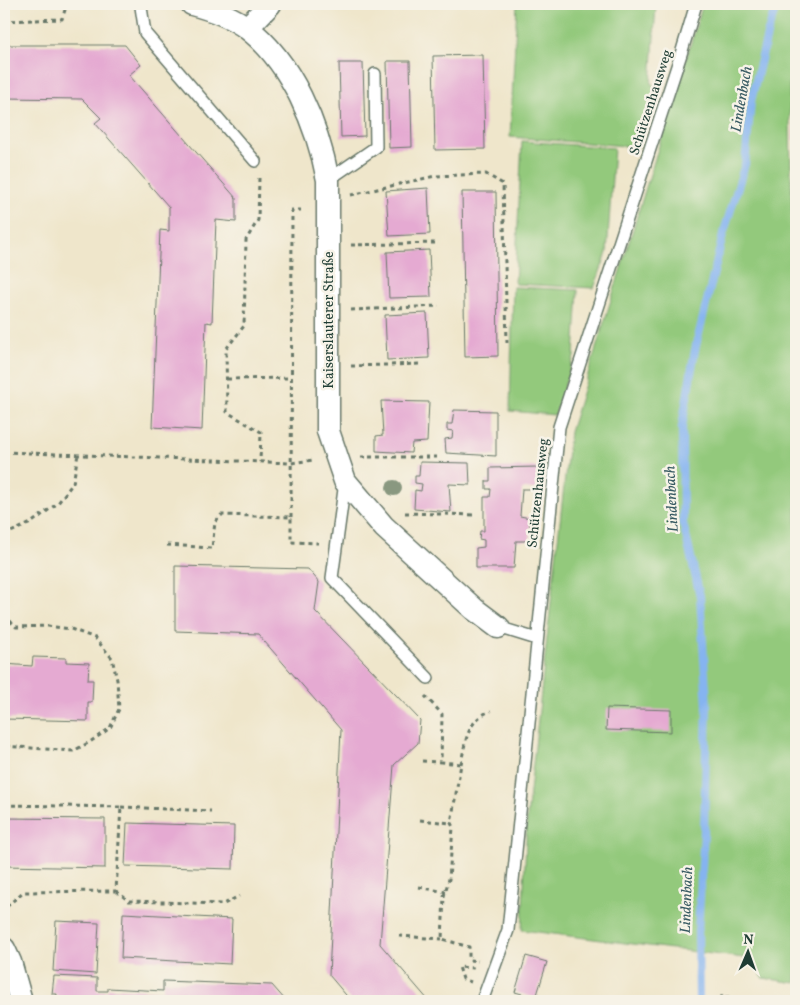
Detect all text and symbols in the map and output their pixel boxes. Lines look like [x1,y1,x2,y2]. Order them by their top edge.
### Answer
street label: Schützenhausweg [625,47,677,158]
water label: Lindenbach [726,65,759,134]
street label: Kaiserslauterer Straße [320,251,339,389]
street label: Schützenhausweg [523,437,554,549]
water label: Lindenbach [660,465,685,533]
water label: Lindenbach [676,866,699,934]
north arrow [722,928,772,978]
text: N [743,931,754,950]

